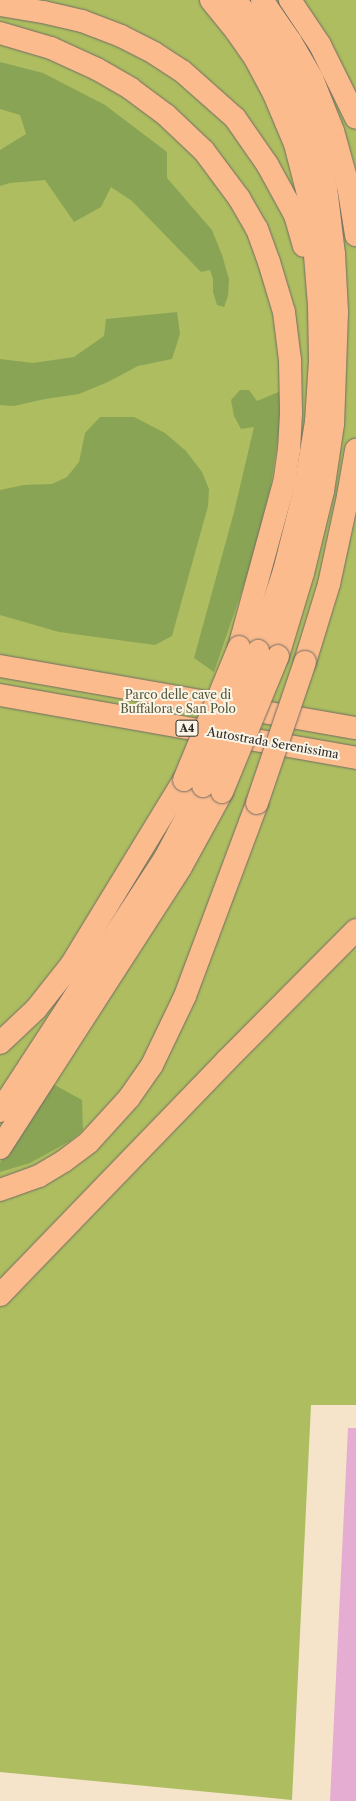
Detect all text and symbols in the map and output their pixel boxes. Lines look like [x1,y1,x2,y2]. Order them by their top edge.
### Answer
park label: Parco delle cave di Buffalora e San Polo [120,688,236,716]
road number: A4 [175,719,199,737]
street label: Autostrada Serenissima [206,724,340,762]

